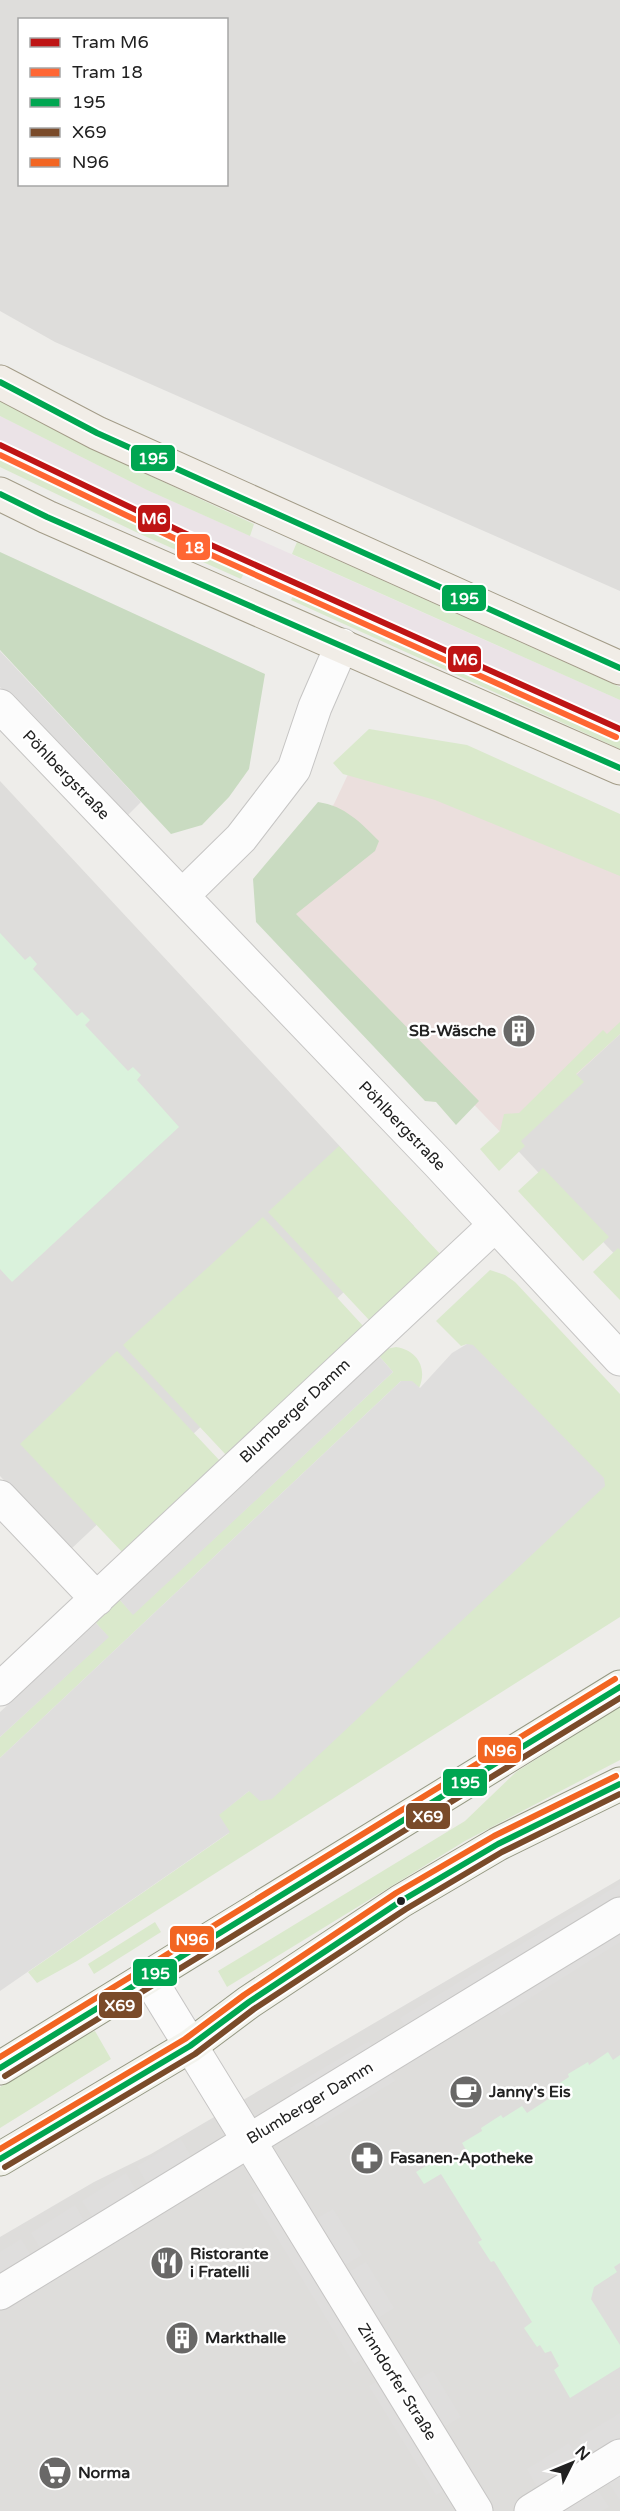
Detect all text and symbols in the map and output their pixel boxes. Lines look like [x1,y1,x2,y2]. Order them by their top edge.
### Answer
legend [18,18,228,186]
text: Tram M6 [72,31,149,53]
text: Tram 18 [72,61,143,83]
text: 195 [72,91,106,113]
text: X69 [72,121,107,143]
text: N96 [72,151,109,173]
line badge: 195 [130,444,176,472]
text: 195 [138,449,168,469]
line badge: M6 [137,504,171,533]
text: M6 [141,509,167,529]
line badge: 18 [176,533,211,561]
text: 18 [184,538,204,558]
line badge: 195 [441,584,487,612]
text: 195 [449,589,479,609]
line badge: M6 [447,645,482,673]
text: M6 [452,650,478,670]
street label: Pöhlbergstraße [18,726,114,824]
building icon: SB-Wäsche [501,1013,537,1049]
place label: SB-Wäsche [409,1021,496,1041]
street label: Pöhlbergstraße [354,1077,450,1175]
street label: Blumberger Damm [235,1355,355,1467]
line badge: N96 [477,1736,522,1764]
text: N96 [484,1741,516,1761]
line badge: 195 [442,1768,488,1797]
text: 195 [450,1773,480,1793]
line badge: X69 [405,1802,451,1830]
text: X69 [413,1807,443,1827]
unlabelled marker [395,1895,407,1907]
line badge: N96 [169,1925,215,1953]
text: N96 [176,1930,208,1950]
line badge: 195 [132,1958,178,1987]
text: 195 [140,1964,170,1984]
line badge: X69 [98,1991,143,2019]
text: X69 [105,1996,135,2016]
street label: Blumberger Damm [243,2057,377,2149]
cafe icon: Janny's Eis [448,2074,484,2110]
place label: Janny's Eis [488,2082,571,2102]
pharmacy icon: Fasanen-Apotheke [349,2140,385,2176]
place label: Fasanen-Apotheke [390,2148,533,2168]
place label: Ristorante i Fratelli [190,2244,268,2282]
restaurant icon: Ristorante i Fratelli [149,2245,185,2281]
building icon: Markthalle [164,2320,200,2356]
street label: Zinndorfer Straße [353,2320,441,2444]
place label: Markthalle [205,2328,286,2348]
north arrow [542,2433,602,2493]
text: N [571,2442,594,2465]
supermarket icon: Norma [37,2455,73,2491]
place label: Norma [78,2463,130,2483]

